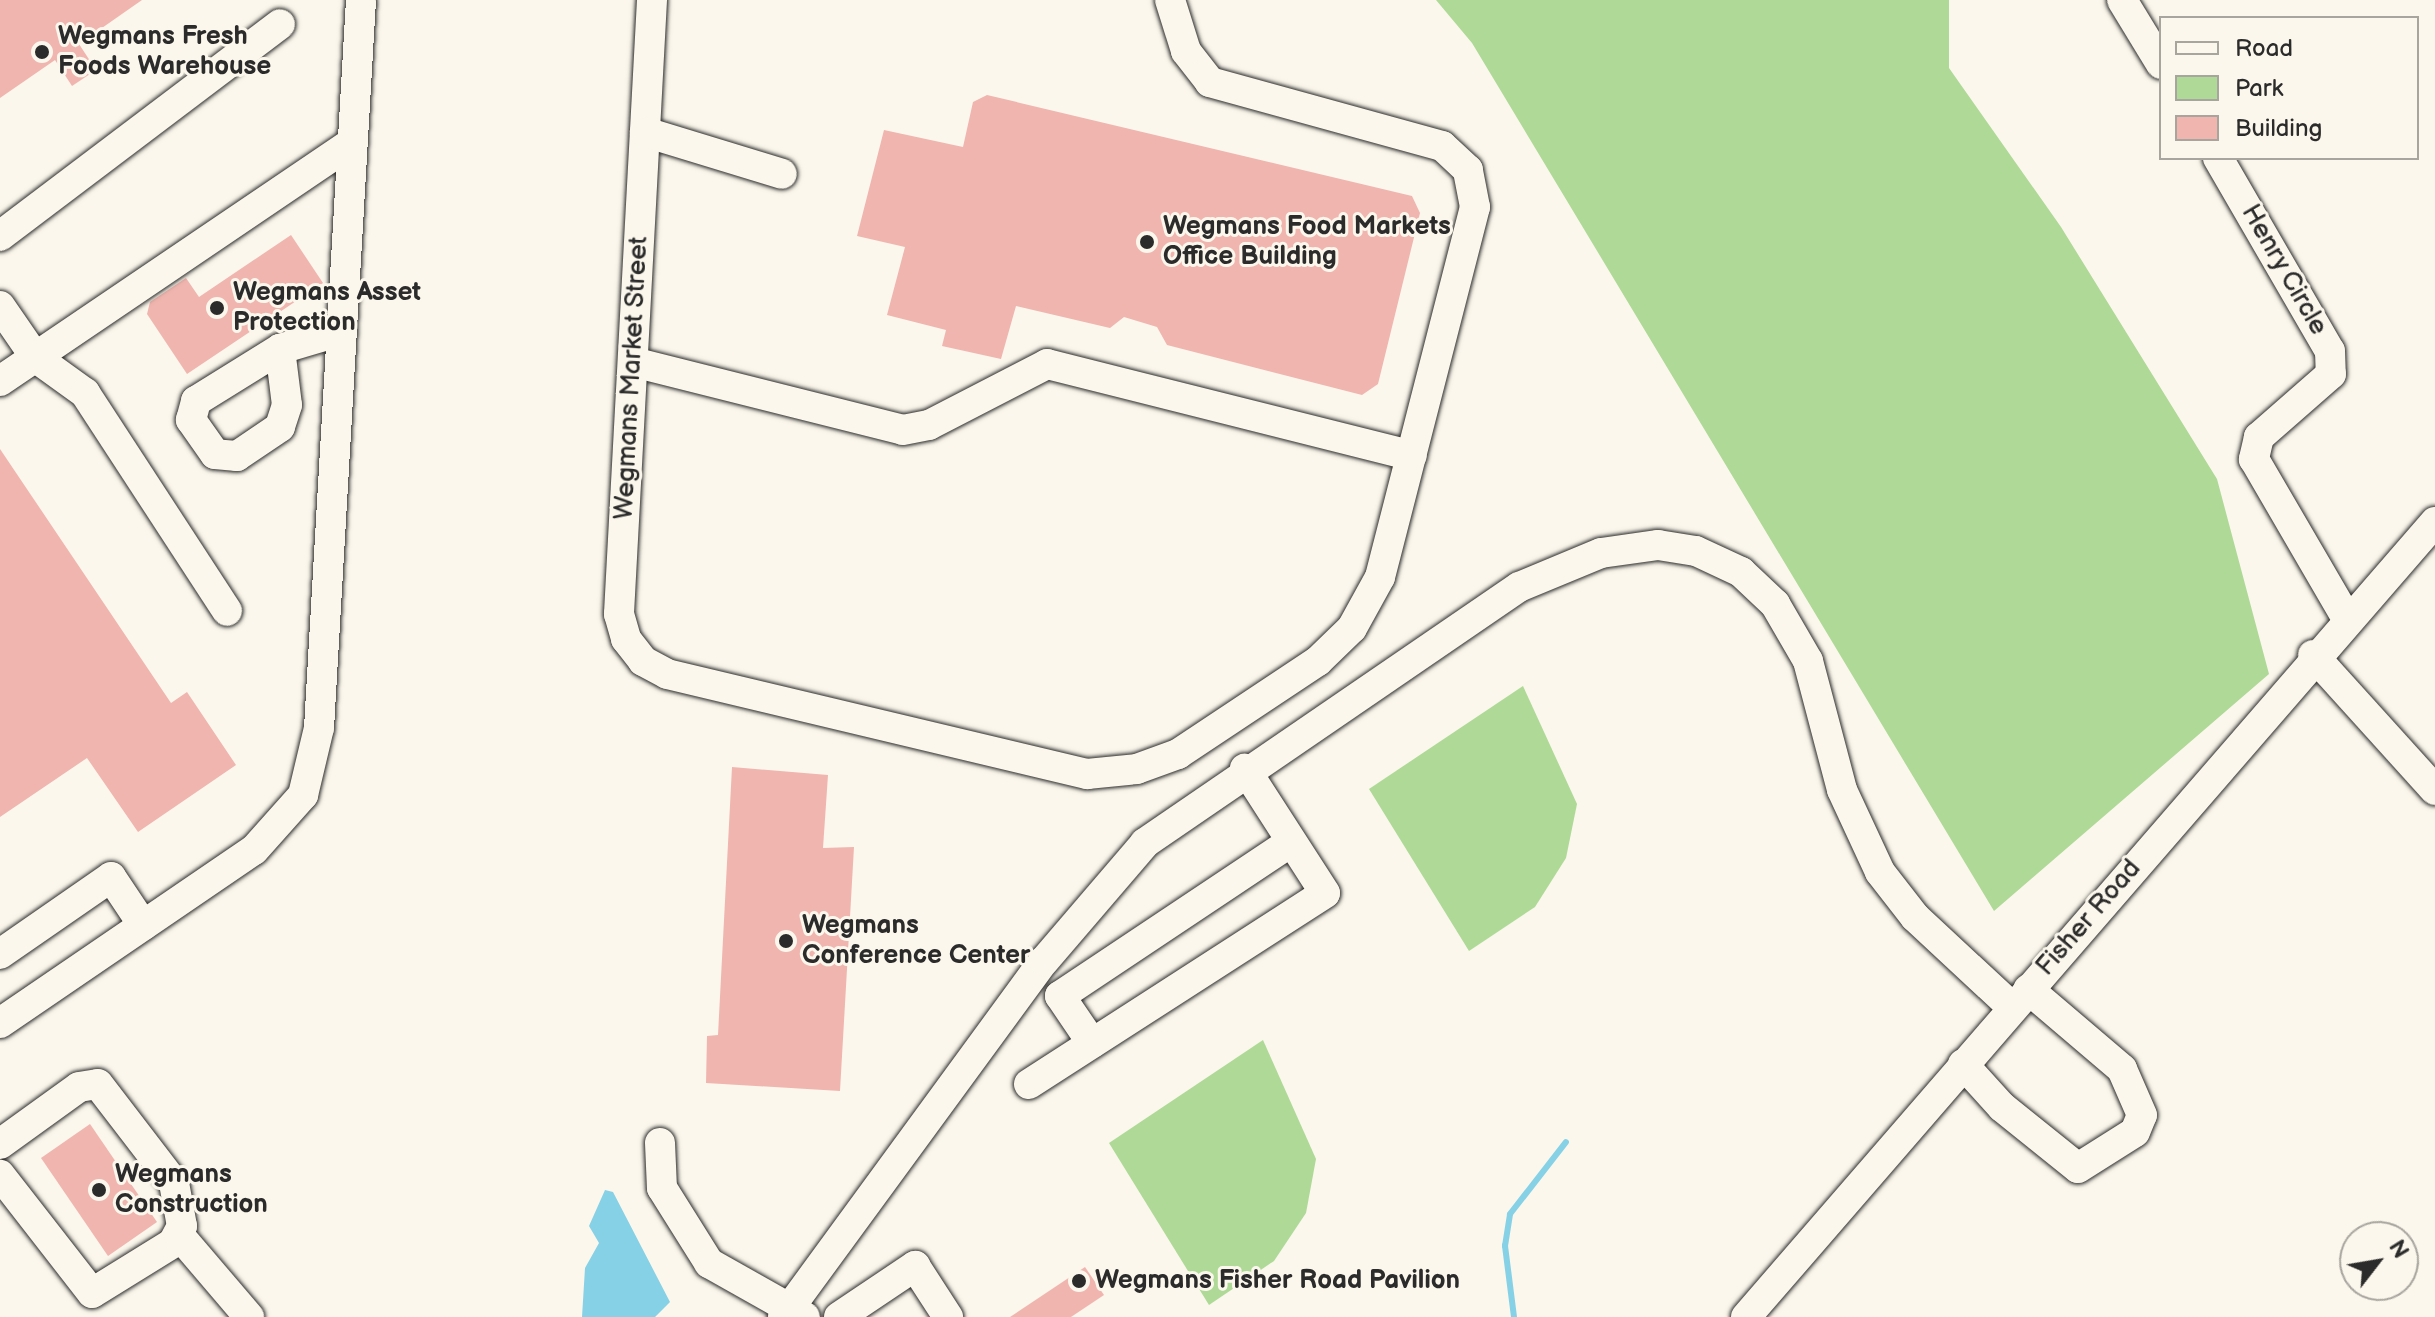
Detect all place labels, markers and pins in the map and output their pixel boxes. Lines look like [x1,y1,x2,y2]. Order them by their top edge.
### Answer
place label: Wegmans Fresh Foods Warehouse [58,21,271,82]
marker: Wegmans Fresh Foods Warehouse [33,43,51,61]
place label: Wegmans Food Markets Office Building [1163,211,1451,272]
marker: Wegmans Food Markets Office Building [1138,233,1156,251]
place label: Wegmans Asset Protection [233,277,421,338]
marker: Wegmans Asset Protection [208,299,226,317]
place label: Wegmans Conference Center [802,910,1030,972]
marker: Wegmans Conference Center [777,932,795,950]
place label: Wegmans Construction [115,1159,268,1220]
marker: Wegmans Construction [90,1181,108,1199]
place label: Wegmans Fisher Road Pavilion [1095,1265,1460,1297]
marker: Wegmans Fisher Road Pavilion [1070,1272,1088,1290]

